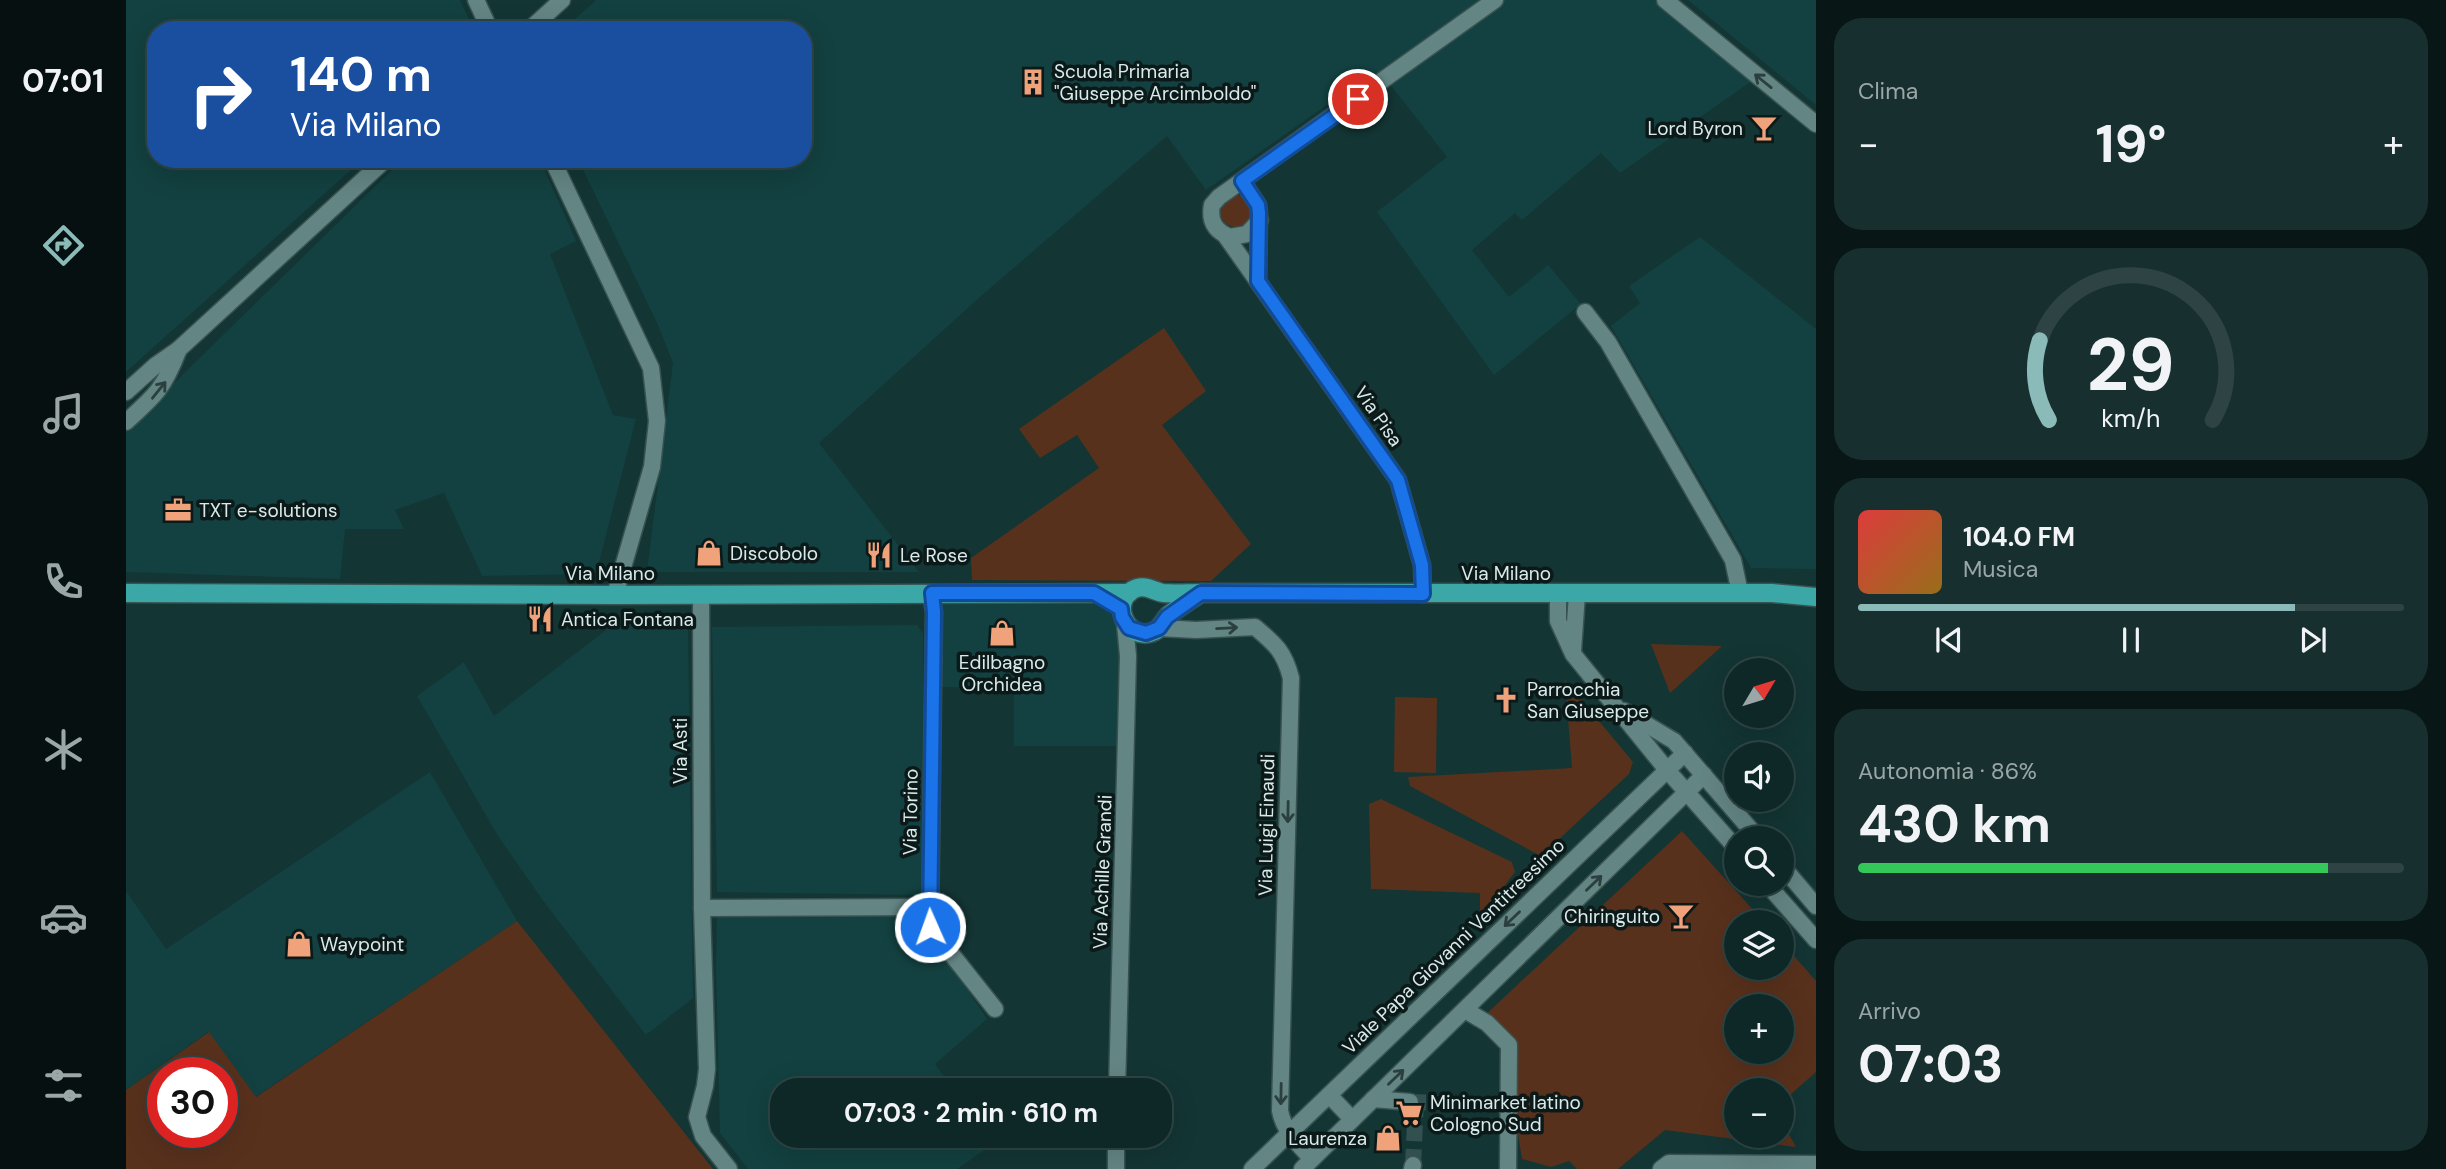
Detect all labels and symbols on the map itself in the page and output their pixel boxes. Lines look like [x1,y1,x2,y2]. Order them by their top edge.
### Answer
place label: Scuola Primaria "Giuseppe Arcimboldo" [1054,59,1256,106]
building icon: Scuola Primaria "Giuseppe Arcimboldo" [1018,67,1048,97]
pin [1328,69,1388,129]
one-way arrow [1755,73,1773,89]
bar icon: Lord Byron [1749,113,1779,143]
place label: Lord Byron [1648,116,1743,141]
one-way arrow [151,381,167,399]
street label: Via Pisa [1349,381,1408,451]
office icon: TXT e-solutions [163,495,193,525]
place label: TXT e-solutions [199,498,338,523]
shop icon: Discobolo [694,538,724,568]
restaurant icon: Le Rose [864,540,894,570]
place label: Discobolo [730,541,818,566]
place label: Le Rose [900,543,968,568]
street label: Via Milano [565,561,655,586]
street label: Via Milano [1461,561,1551,586]
restaurant icon: Antica Fontana [525,604,555,634]
place label: Antica Fontana [561,607,694,632]
shop icon: Edilbagno Orchidea [987,618,1017,648]
one-way arrow [1215,621,1238,634]
place label: Edilbagno Orchidea [959,650,1045,697]
north arrow [1724,658,1794,728]
place label: Parrocchia San Giuseppe [1527,677,1649,724]
church icon: Parrocchia San Giuseppe [1491,685,1521,715]
street label: Via Asti [668,718,693,784]
street label: Via Luigi Einaudi [1253,754,1280,896]
street label: Via Torino [897,768,924,856]
street label: Via Achille Grandi [1087,794,1118,950]
one-way arrow [1281,801,1294,824]
street label: Viale Papa Giovanni Ventitreesimo [1337,833,1570,1060]
one-way arrow [1585,875,1602,892]
position arrow [893,890,967,964]
bar icon: Chiringuito [1666,901,1696,931]
place label: Chiringuito [1564,904,1660,929]
one-way arrow [1504,911,1521,928]
shop icon: Waypoint [284,929,314,959]
place label: Waypoint [320,932,404,957]
speed limit sign: 30 [147,1057,238,1148]
one-way arrow [1387,1068,1404,1085]
one-way arrow [1274,1082,1287,1105]
place label: Minimarket latino Cologno Sud [1430,1090,1581,1137]
supermarket icon: Minimarket latino Cologno Sud [1394,1098,1424,1128]
shop icon: Laurenza [1373,1123,1403,1153]
place label: Laurenza [1288,1126,1367,1151]

